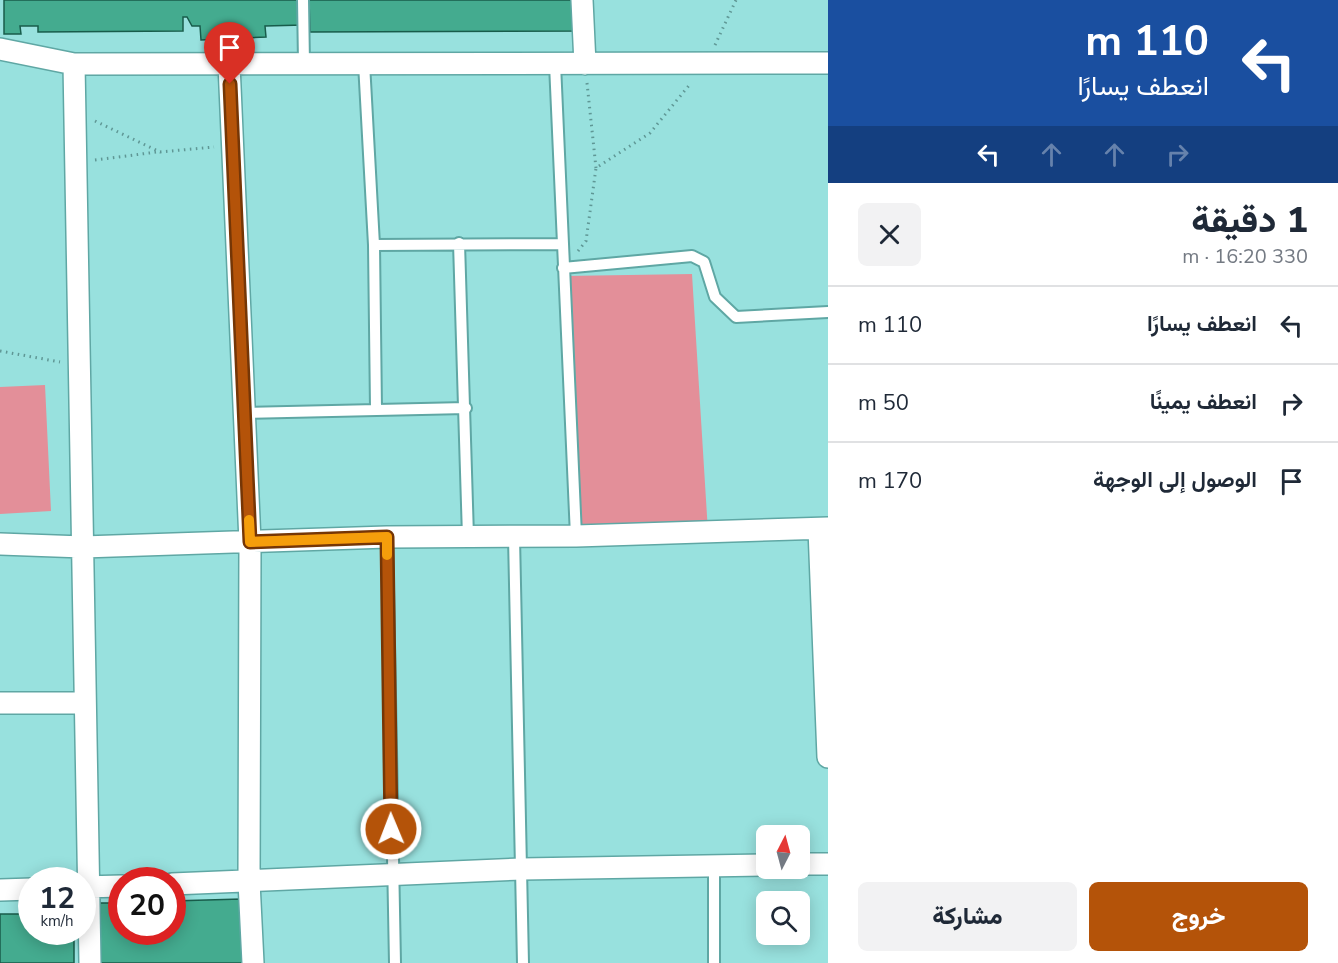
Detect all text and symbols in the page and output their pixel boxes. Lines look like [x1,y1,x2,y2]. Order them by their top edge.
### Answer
text: 110 m [1085,13,1209,70]
pin [204,22,255,84]
icon: left [1230,24,1308,102]
icon: arrive [213,31,246,64]
text: انعطف يسارًا [1077,68,1209,105]
icon: left [972,138,1005,171]
icon: ahead [1035,138,1068,171]
icon: ahead [1098,138,1131,171]
icon: right [1161,138,1194,171]
text: 1 دقيقة [1191,196,1308,245]
button: close [858,203,921,266]
text: 330 m · 16:20 [1182,243,1308,270]
text: انعطف يسارًا [1147,309,1257,339]
icon: left [1275,309,1308,342]
text: 110 m [858,310,922,340]
text: انعطف يمينًا [1150,387,1257,417]
icon: right [1275,387,1308,420]
text: 50 m [858,388,909,418]
text: الوصول إلى الوجهة [1093,465,1257,495]
icon: arrive [1275,465,1308,498]
text: 170 m [858,466,922,496]
position arrow [359,797,423,861]
north arrow [756,825,810,879]
map controls [756,825,810,945]
speed limit sign: 20 [108,867,186,945]
text: 12 [39,878,75,919]
button: مشاركة [858,882,1077,951]
button: خروج [1089,882,1308,951]
button: search [756,891,810,945]
text: km/h [40,911,74,931]

